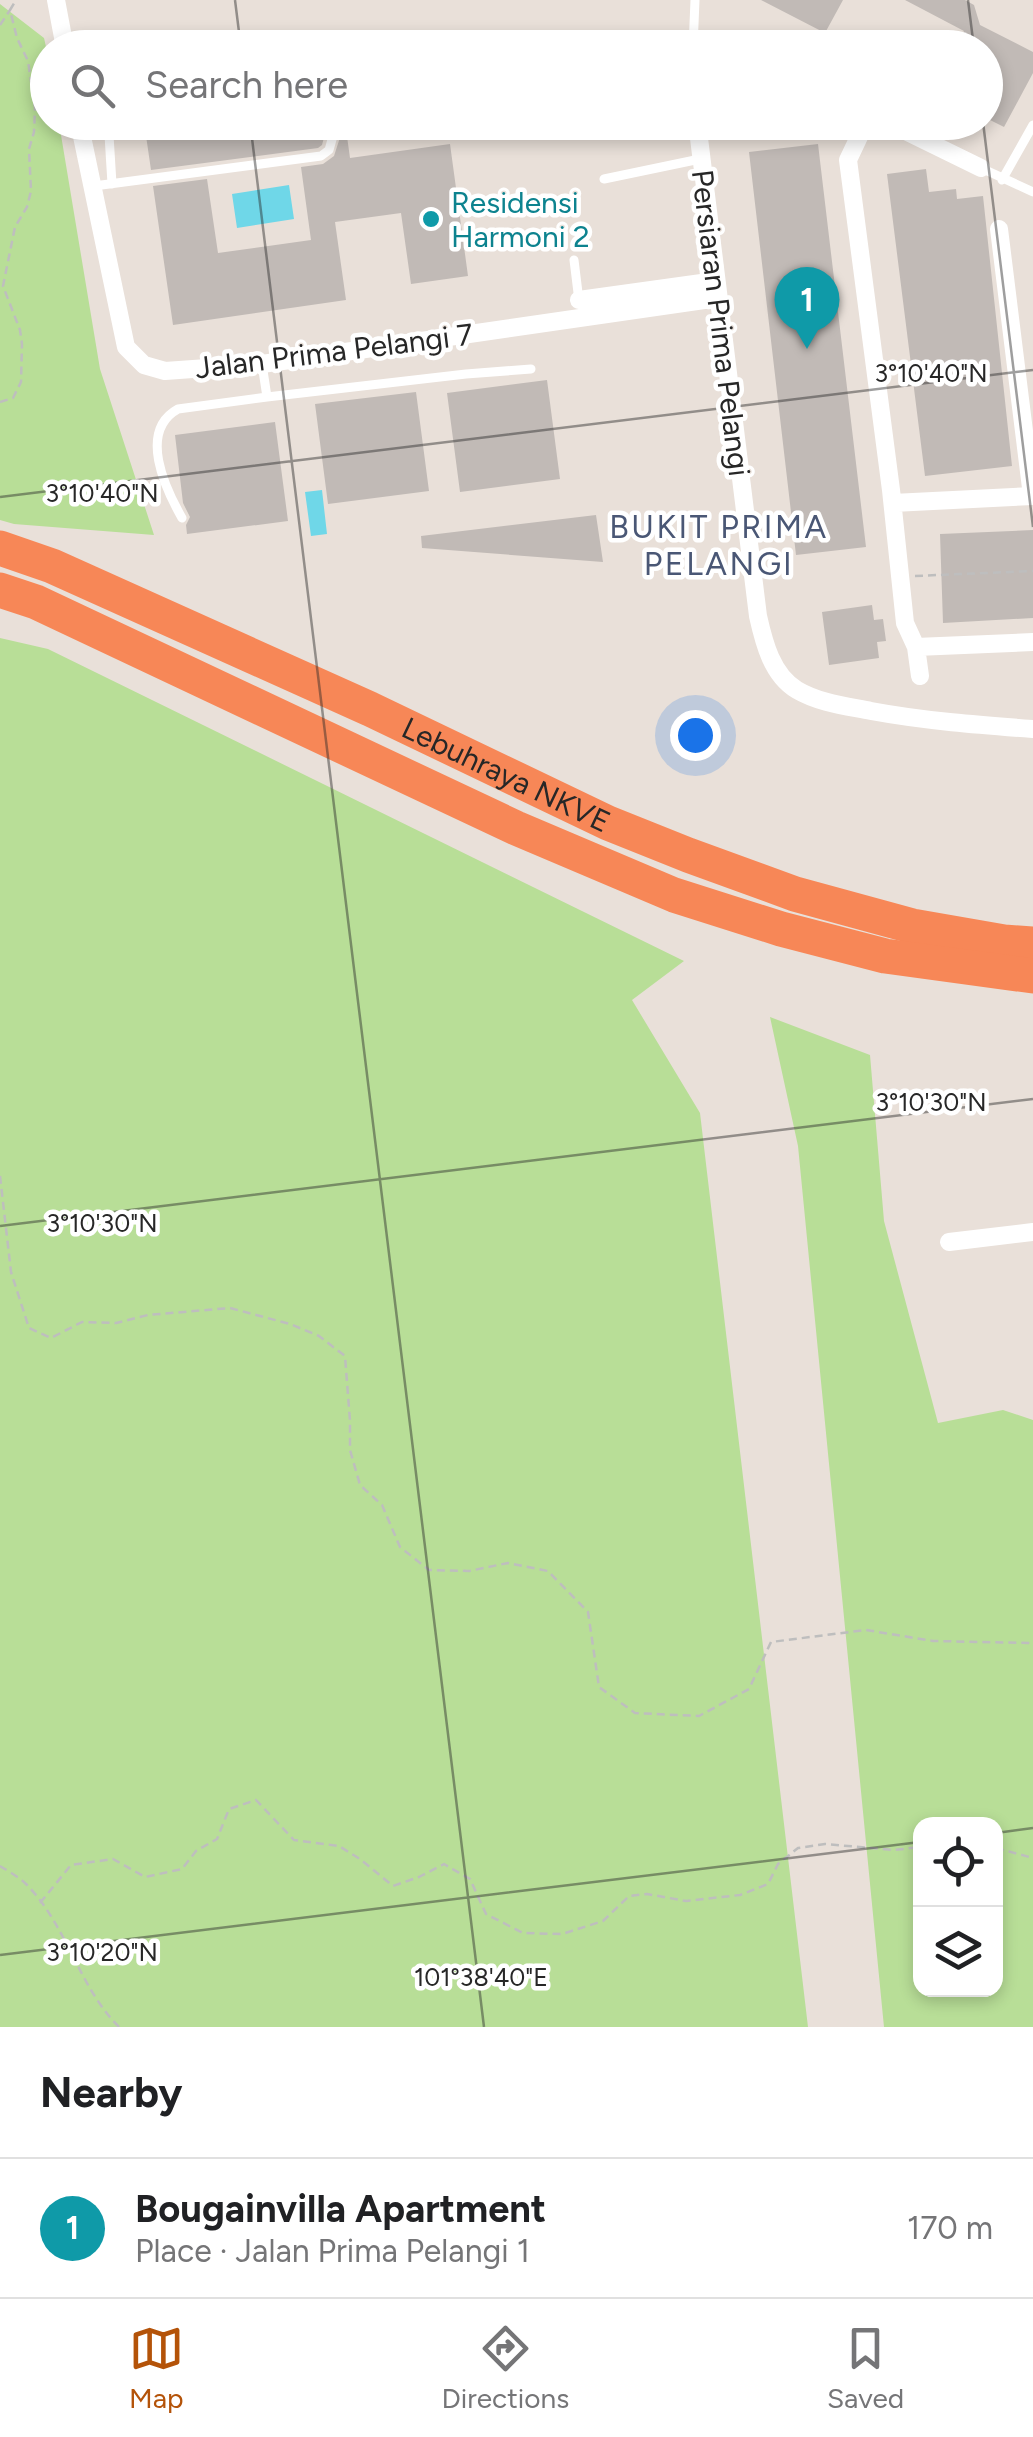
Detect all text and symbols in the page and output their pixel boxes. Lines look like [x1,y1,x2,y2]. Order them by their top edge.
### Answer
search box [30,30,1003,140]
icon: search [65,58,120,113]
text: Search here [145,62,348,108]
street label: Persiaran Prima Pelangi [684,168,758,478]
place label: Residensi Harmoni 2 [451,184,590,255]
marker: Residensi Harmoni 2 [420,208,442,230]
pin: 1 [774,266,840,349]
street label: Jalan Prima Pelangi 7 [193,316,475,386]
text: 3°10'40"N [874,358,988,388]
text: 3°10'40"N [45,478,159,508]
district label: BUKIT PRIMA PELANGI [609,508,829,583]
street label: Lebuhraya NKVE [396,709,617,840]
your location [670,710,721,761]
text: 3°10'30"N [875,1087,987,1117]
text: 3°10'30"N [46,1208,158,1238]
map controls [913,1817,1003,1997]
button: locate [913,1817,1003,1907]
button: layers [913,1907,1003,1997]
text: 3°10'20"N [46,1937,158,1967]
text: 101°38'40"E [414,1962,548,1992]
text: Nearby [40,2067,182,2118]
text: Bougainvilla Apartment [135,2186,546,2232]
text: 1 [66,2209,79,2247]
text: 170 m [907,2209,993,2247]
text: Place · Jalan Prima Pelangi 1 [135,2232,530,2270]
tab: Map [129,2321,184,2415]
tab: Directions [442,2321,569,2415]
tab: Saved [827,2321,904,2415]

